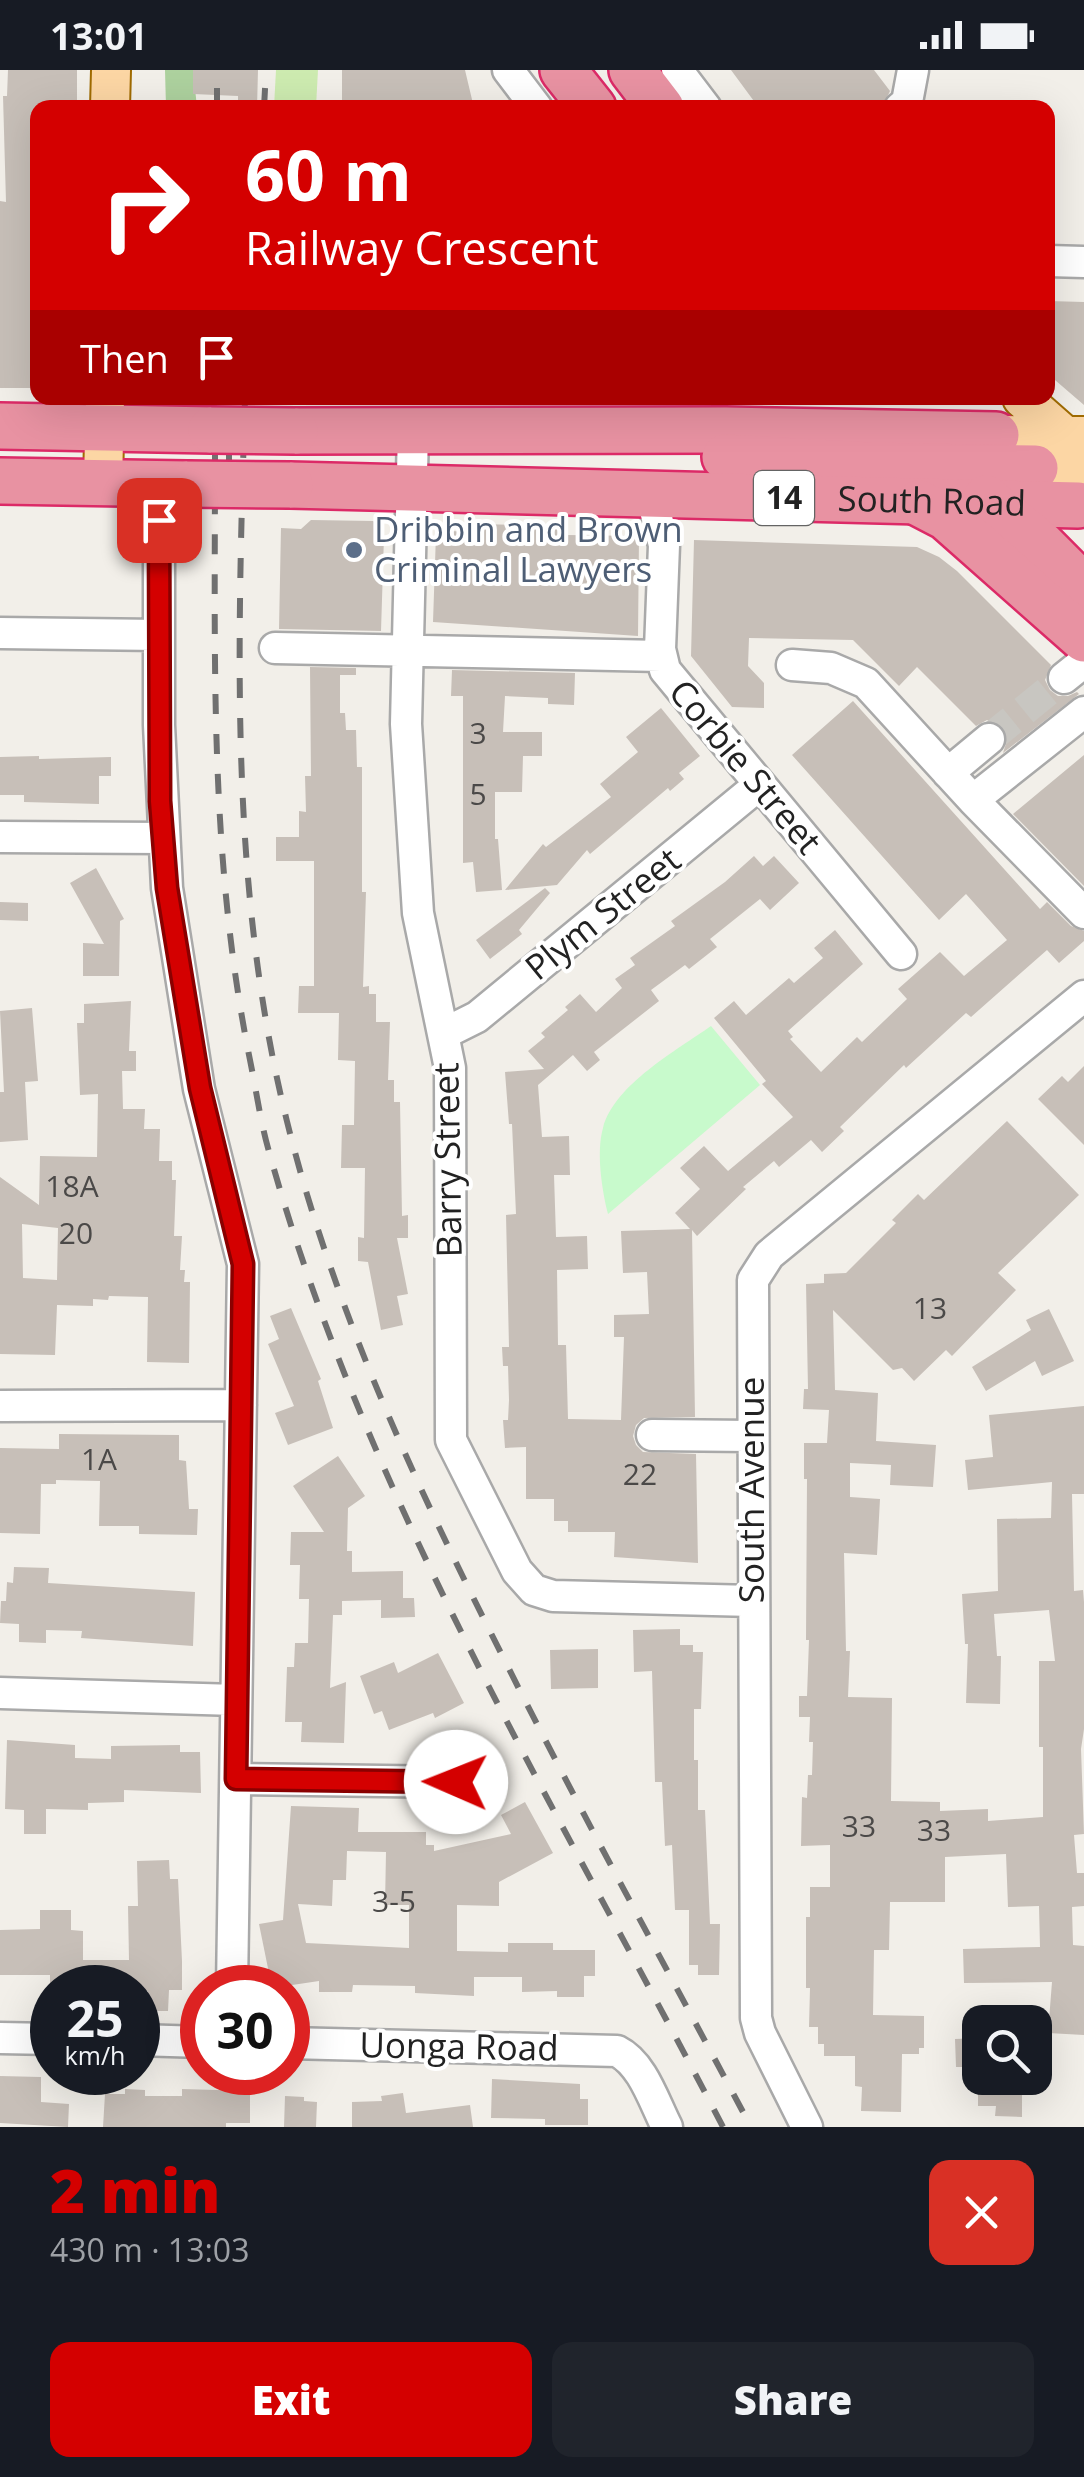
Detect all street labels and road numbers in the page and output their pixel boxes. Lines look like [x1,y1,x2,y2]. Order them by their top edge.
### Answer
road number: 14 [754,471,814,525]
street label: South Road [837,474,1027,526]
street label: Corbie Street [659,669,833,863]
street label: Plym Street [515,836,689,990]
street label: Barry Street [421,1062,472,1258]
street label: South Avenue [727,1377,774,1603]
street label: Uonga Road [359,2020,559,2071]

